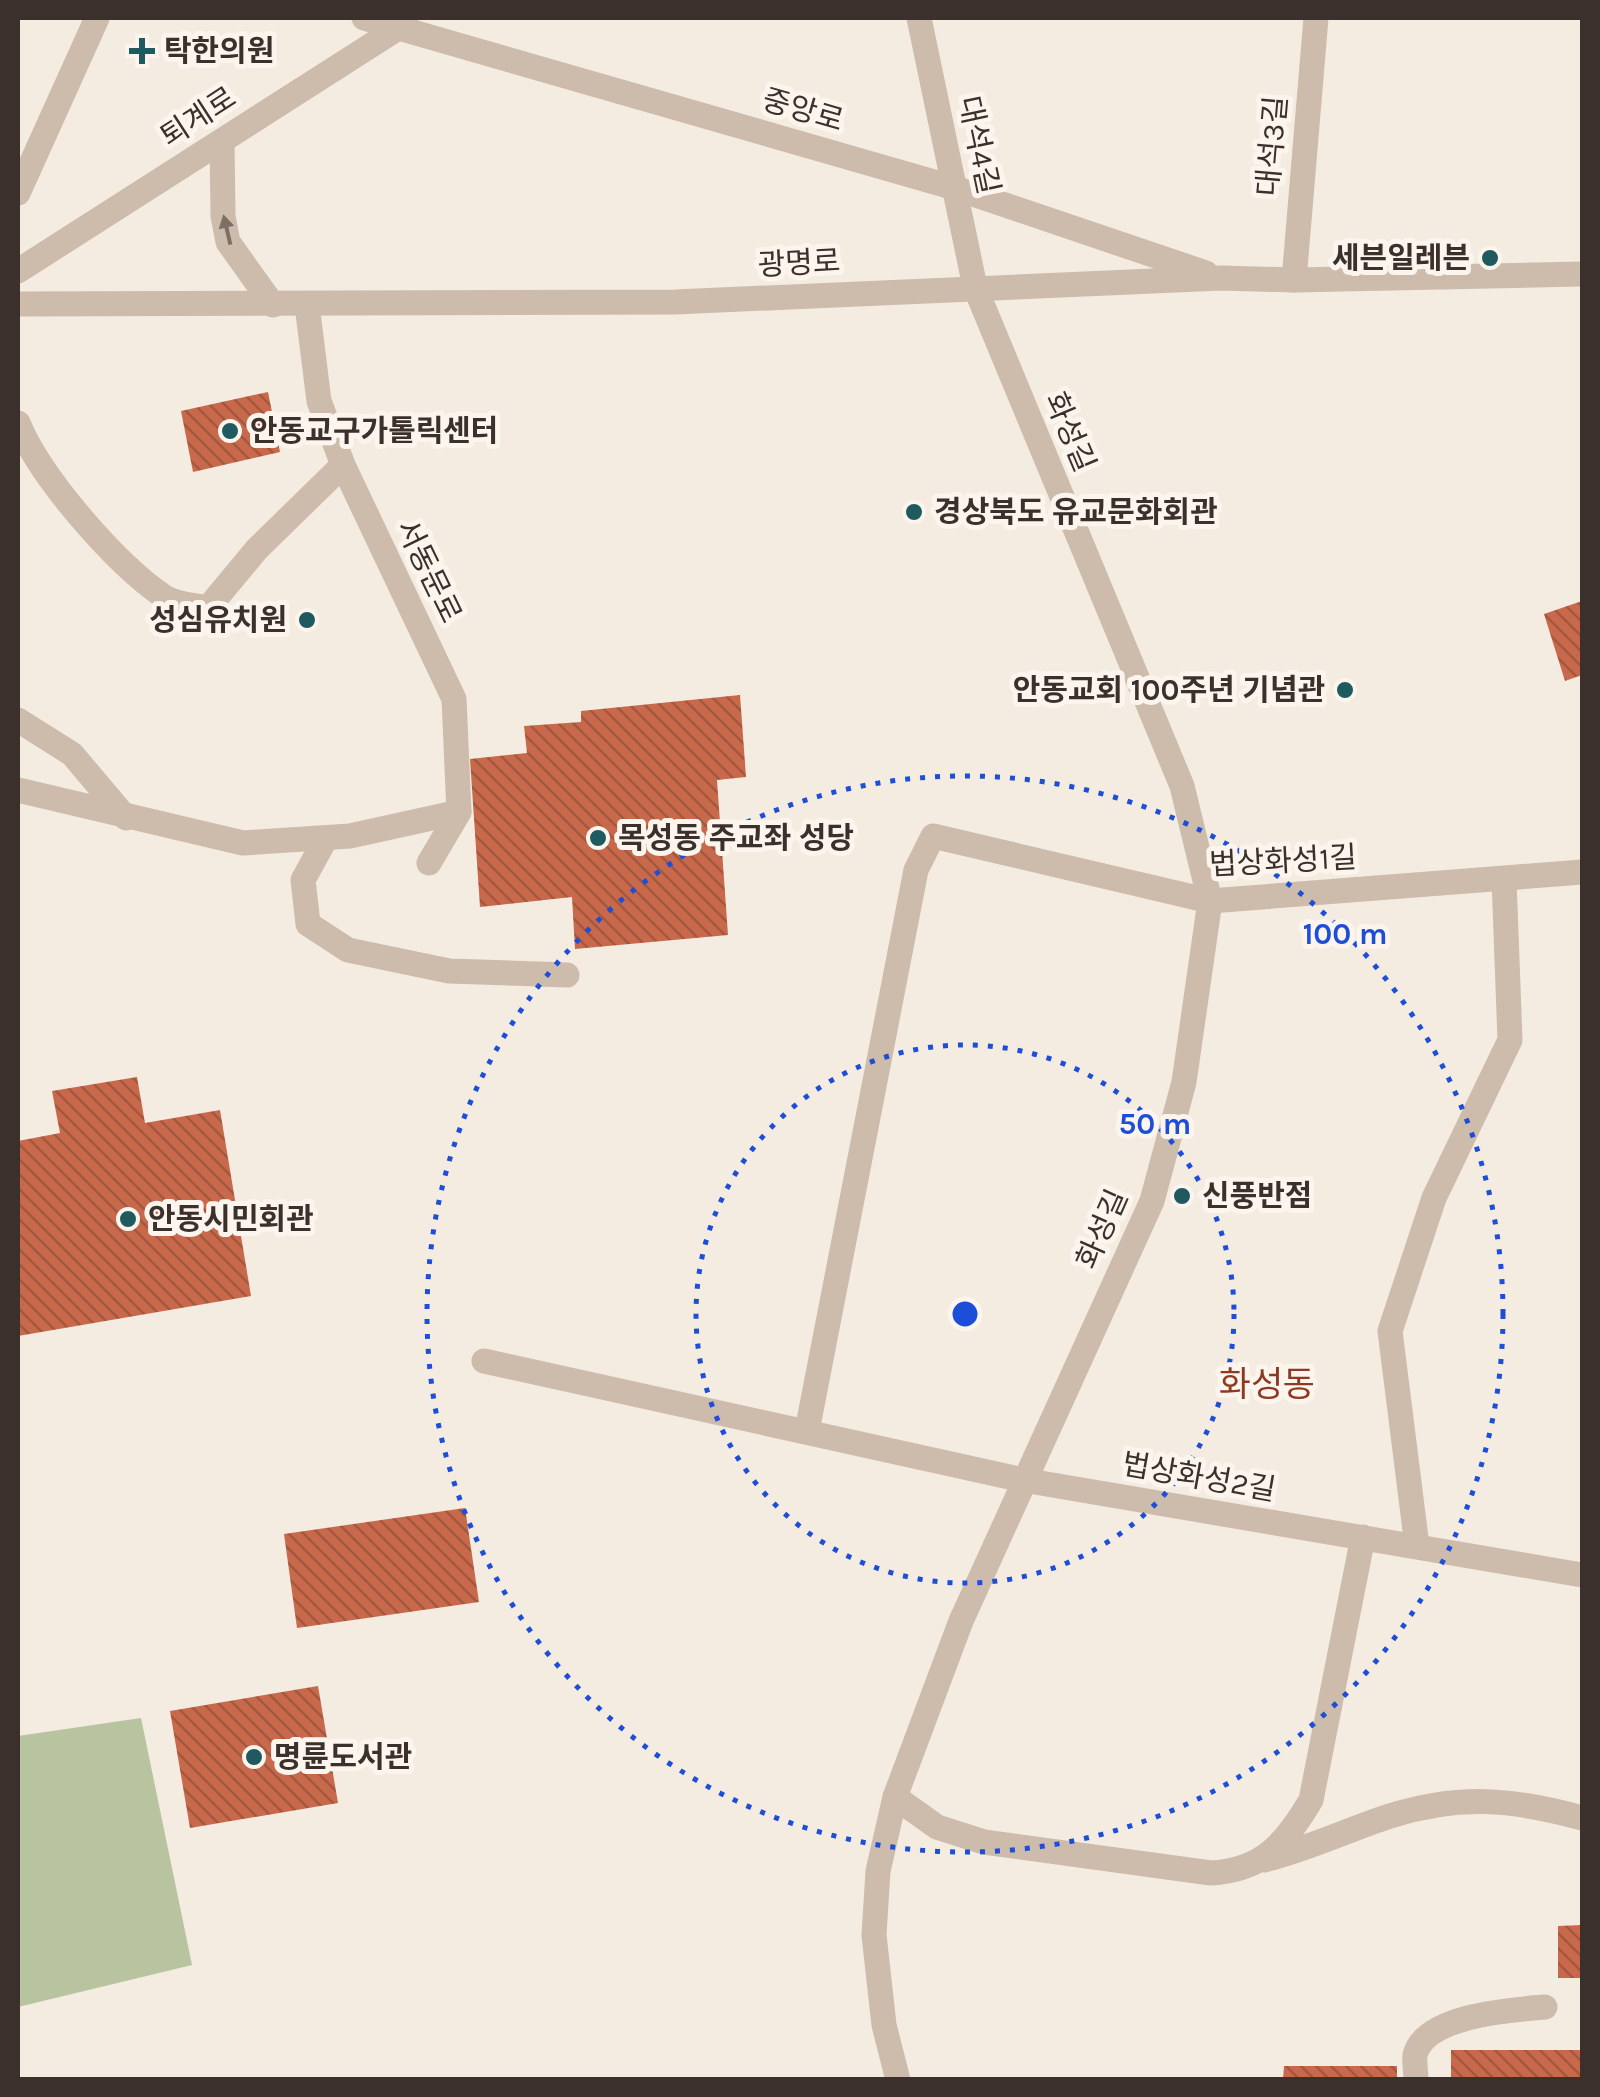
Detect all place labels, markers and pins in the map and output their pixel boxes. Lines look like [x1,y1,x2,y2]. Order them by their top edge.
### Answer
place label: 탁한의원 [164,33,274,69]
marker: 탁한의원 [129,38,155,64]
place label: 세븐일레븐 [1332,240,1470,276]
marker: 세븐일레븐 [1479,247,1501,269]
place label: 안동교구가톨릭센터 [250,413,498,449]
marker: 안동교구가톨릭센터 [219,420,241,442]
place label: 경상북도 유교문화회관 [934,494,1218,530]
marker: 경상북도 유교문화회관 [903,501,925,523]
place label: 성심유치원 [149,602,287,638]
marker: 성심유치원 [296,609,318,631]
place label: 안동교회 100주년 기념관 [1013,672,1325,708]
marker: 안동교회 100주년 기념관 [1334,679,1356,701]
place label: 목성동 주교좌 성당 [618,820,854,856]
marker: 목성동 주교좌 성당 [587,827,609,849]
place label: 신풍반점 [1202,1178,1312,1214]
marker: 신풍반점 [1171,1185,1193,1207]
place label: 안동시민회관 [148,1201,314,1237]
marker: 안동시민회관 [117,1208,139,1230]
centre of rings [947,1296,983,1332]
place label: 명륜도서관 [274,1739,412,1775]
marker: 명륜도서관 [243,1746,265,1768]

